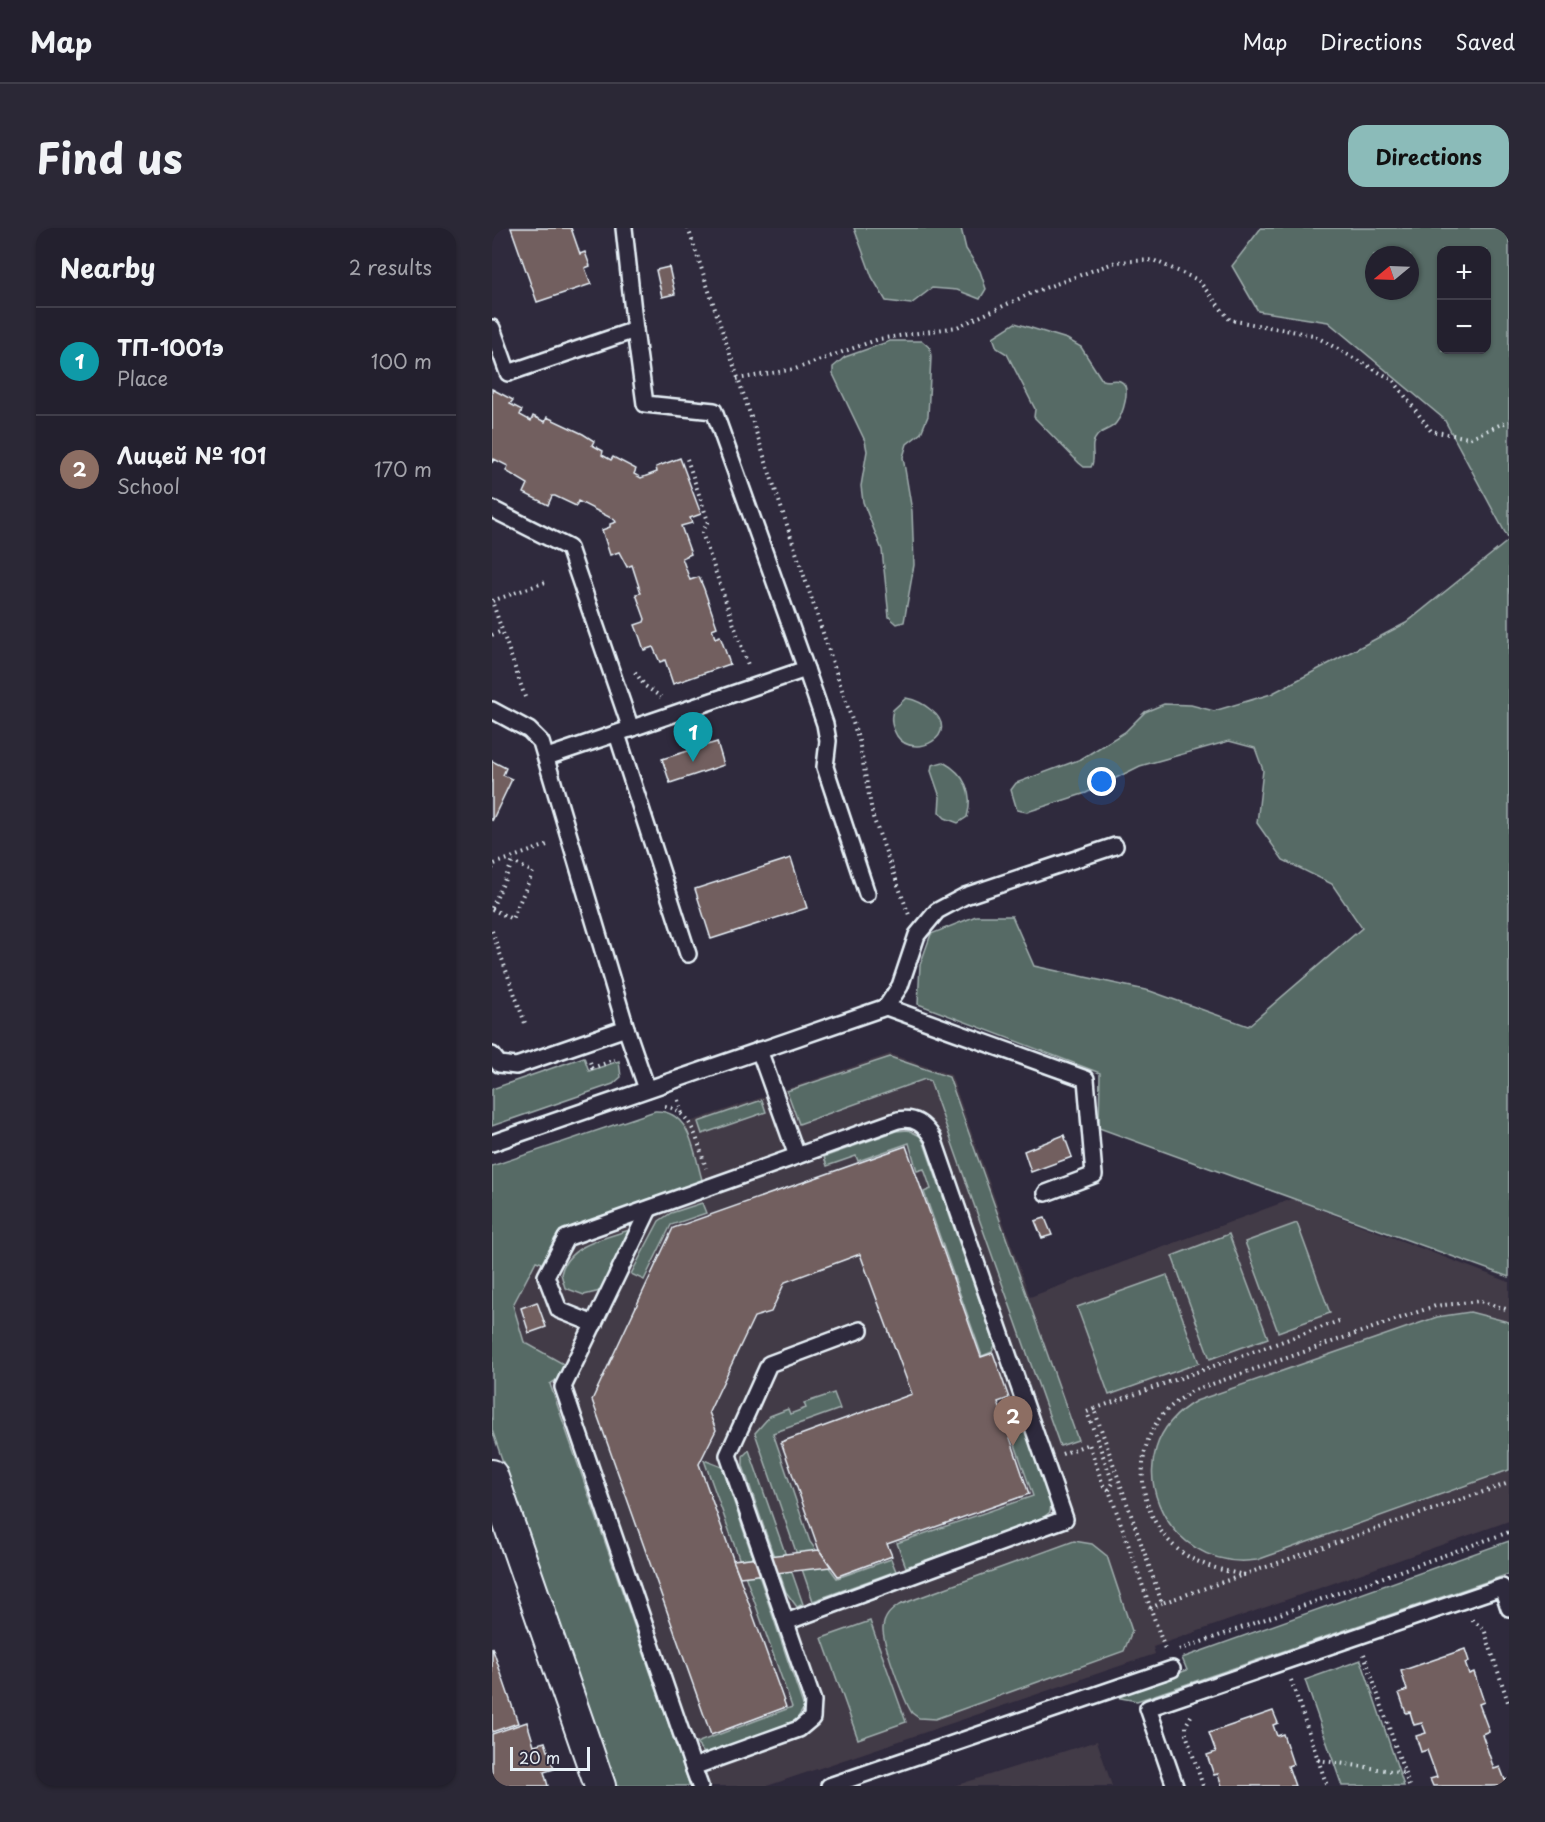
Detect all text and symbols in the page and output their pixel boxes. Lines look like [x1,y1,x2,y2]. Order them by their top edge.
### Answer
text: Map [30,20,92,63]
text: Map [1242,25,1287,57]
text: Directions [1320,25,1422,57]
text: Saved [1455,25,1515,57]
text: Find us [36,125,183,188]
button: Directions [1348,125,1509,187]
north arrow [1365,246,1419,300]
map controls [1437,246,1491,354]
button: + [1437,246,1491,300]
text: Nearby [60,248,155,287]
text: 2 results [349,252,432,282]
button: − [1437,300,1491,354]
text: ТП-1001э [117,330,224,363]
text: 1 [75,346,84,376]
text: 100 m [371,346,432,376]
text: Place [117,363,168,393]
text: Лицей № 101 [117,438,266,471]
text: 2 [72,454,87,484]
text: 170 m [374,454,432,484]
text: School [117,471,180,501]
pin: 1 [674,712,712,762]
your location [1087,767,1116,796]
pin: 2 [994,1396,1032,1446]
scale bar [510,1744,590,1772]
text: 20 m [519,1745,560,1769]

